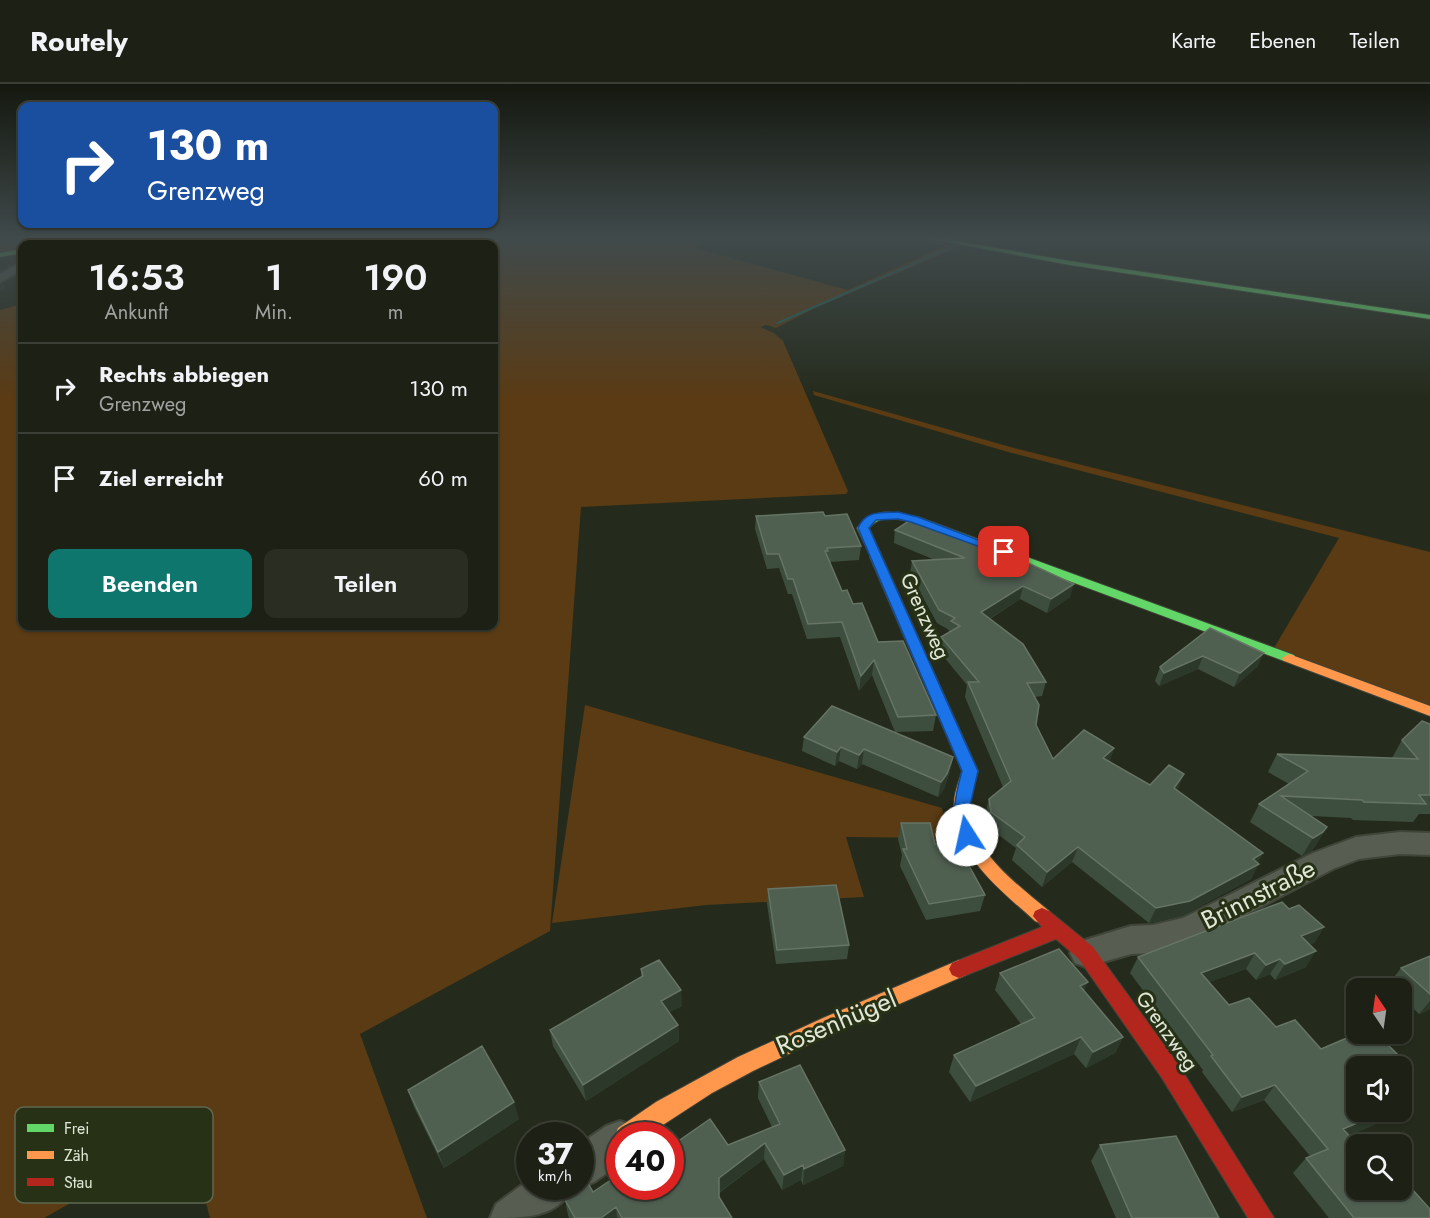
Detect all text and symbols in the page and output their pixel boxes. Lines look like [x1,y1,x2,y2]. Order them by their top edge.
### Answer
text: Routely [30,21,128,62]
text: Karte [1171,26,1216,56]
text: Ebenen [1249,26,1316,56]
text: Teilen [1349,26,1400,56]
text: 130 m [147,115,269,176]
icon: right [48,126,126,204]
text: Grenzweg [147,171,265,210]
text: 16:53 [89,251,184,303]
text: 1 [265,251,283,303]
text: 190 [364,251,427,303]
text: Ankunft [105,298,168,327]
text: Min. [255,298,293,327]
text: m [388,298,403,327]
text: Rechts abbiegen [99,358,269,390]
icon: right [48,372,81,405]
text: 130 m [409,372,468,404]
text: Grenzweg [99,390,186,419]
icon: arrive [48,462,81,495]
text: Ziel erreicht [99,462,223,494]
text: 60 m [418,462,468,494]
pin [978,526,1029,577]
icon: arrive [987,535,1020,568]
button: Beenden [48,549,252,618]
button: Teilen [264,549,468,618]
street label: Grenzweg [893,568,957,664]
position arrow [935,803,999,867]
street label: Brinnstraße [1194,849,1322,939]
north arrow [1346,978,1412,1044]
map controls [1346,978,1412,1200]
street label: Rosenhügel [770,980,902,1064]
street label: Grenzweg [1128,985,1206,1077]
button: sound [1346,1056,1412,1122]
legend [15,1107,213,1203]
text: Frei [64,1117,89,1140]
speed limit sign: 40 [606,1122,684,1200]
text: 37 [537,1132,573,1175]
button: search [1346,1134,1412,1200]
text: Zäh [64,1144,89,1167]
text: km/h [538,1165,572,1187]
text: Stau [64,1171,93,1194]

